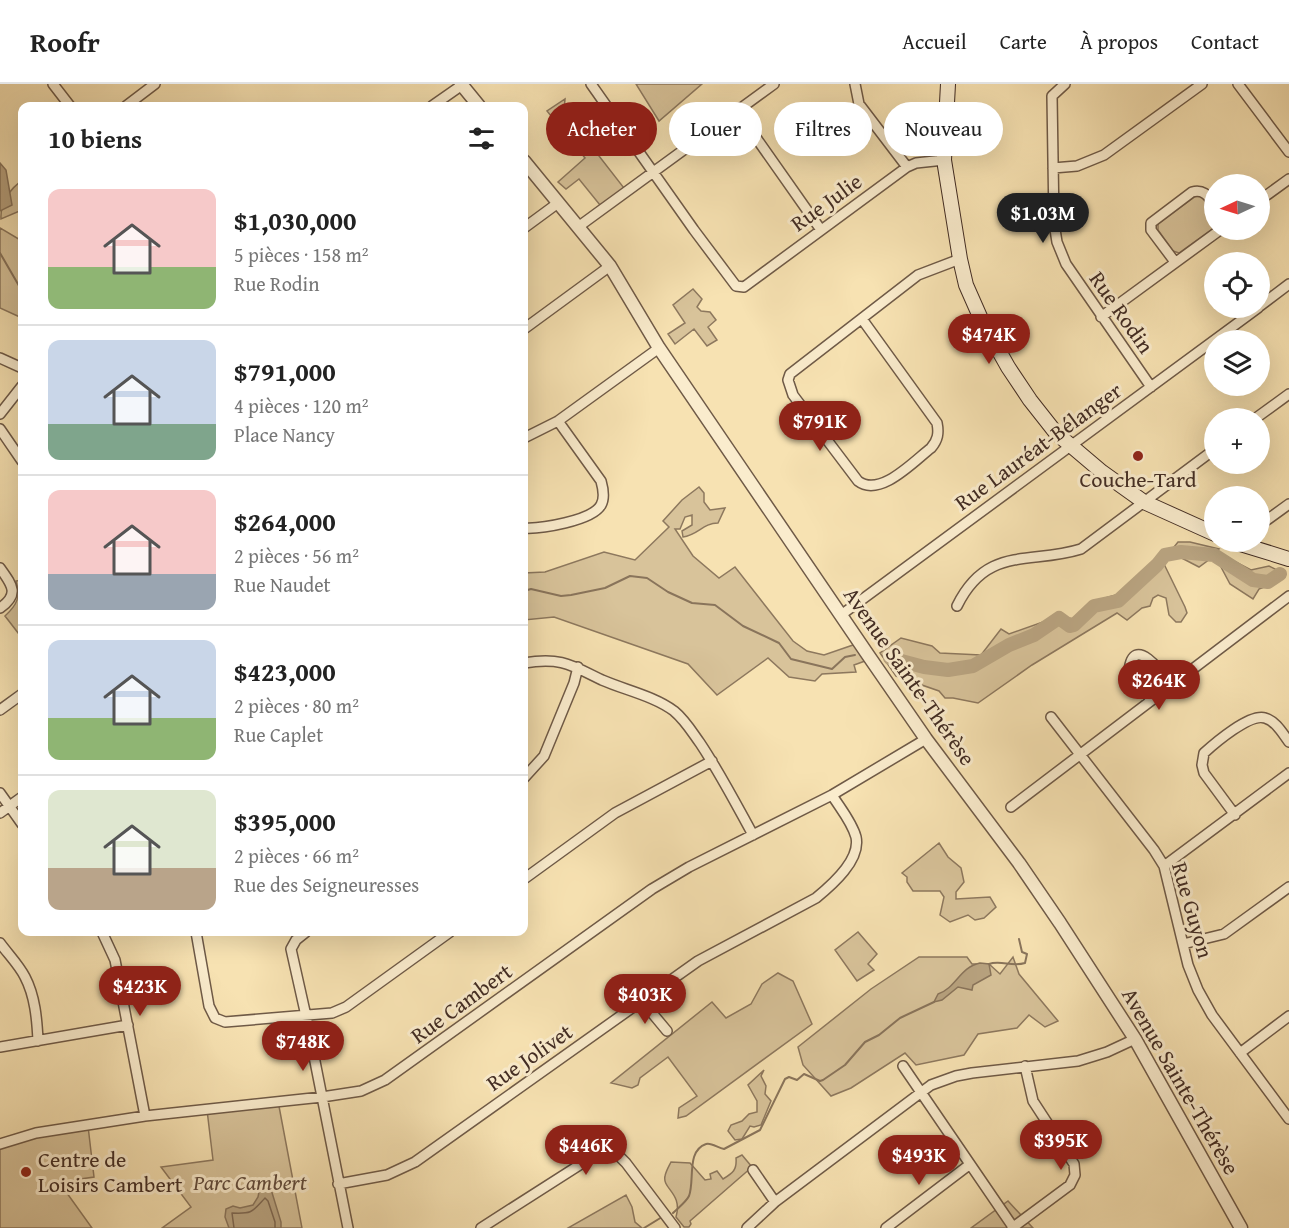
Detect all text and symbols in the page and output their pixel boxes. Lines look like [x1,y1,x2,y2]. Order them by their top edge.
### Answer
text: Roofr [30,21,100,62]
text: Accueil [902,26,967,57]
text: Carte [1000,26,1047,57]
text: À propos [1080,26,1158,57]
text: Contact [1191,26,1259,57]
chip: Acheter [546,102,657,156]
chip: Louer [669,102,762,156]
chip: Filtres [774,102,872,156]
chip: Nouveau [884,102,1003,156]
text: 10 biens [48,119,142,158]
icon: filters [465,122,498,155]
street label: Rue Julie [784,165,868,239]
north arrow [1204,174,1270,240]
map controls [1204,174,1270,552]
pin: $1.03M [994,193,1092,244]
text: $1.03M [1011,198,1075,227]
text: $1,030,000 [234,201,356,240]
icon: home [96,213,168,285]
text: 5 pièces · 158 m² [234,240,369,269]
button: locate [1204,252,1270,318]
street label: Rue Rodin [1082,264,1162,360]
text: Rue Rodin [234,269,319,298]
pin: $474K [947,314,1031,365]
text: $474K [962,319,1016,348]
button: layers [1204,330,1270,396]
text: $791,000 [234,352,336,391]
icon: home [96,364,168,436]
street label: Rue Lauréat-Bélanger [948,374,1128,518]
text: 4 pièces · 120 m² [234,391,369,420]
pin: $791K [778,401,862,452]
text: $791K [793,406,847,435]
button: + [1204,408,1270,474]
text: Place Nancy [234,420,335,449]
marker: Couche-Tard [1131,449,1145,463]
place label: Couche-Tard [1079,463,1197,495]
button: − [1204,486,1270,552]
text: $264,000 [234,502,336,541]
icon: home [96,514,168,586]
text: 2 pièces · 56 m² [234,541,359,570]
text: Rue Naudet [234,570,331,599]
street label: Avenue Sainte-Thérèse [836,580,984,772]
text: $423,000 [234,652,336,691]
pin: $264K [1117,660,1201,711]
icon: home [96,664,168,736]
text: $264K [1132,665,1186,694]
text: 2 pièces · 80 m² [234,691,359,720]
text: Rue Caplet [234,720,323,749]
text: $395,000 [234,802,336,841]
icon: home [96,814,168,886]
text: 2 pièces · 66 m² [234,841,359,870]
street label: Rue Guyon [1164,858,1222,962]
text: Rue des Seigneuresses [234,870,419,899]
street label: Rue Cambert [404,955,519,1051]
pin: $423K [98,966,182,1017]
text: $423K [113,971,167,1000]
pin: $403K [603,974,687,1025]
text: $403K [618,979,672,1008]
street label: Avenue Sainte-Thérèse [1114,982,1248,1180]
street label: Rue Jolivet [479,1015,579,1098]
pin: $748K [261,1021,345,1072]
text: $748K [276,1026,330,1055]
pin: $395K [1019,1120,1103,1171]
pin: $446K [544,1125,628,1176]
text: $395K [1034,1125,1088,1154]
text: $446K [559,1130,613,1159]
pin: $493K [877,1135,961,1186]
text: $493K [892,1140,946,1169]
place label: Centre de Loisirs Cambert [38,1143,183,1200]
marker: Centre de Loisirs Cambert [19,1165,33,1179]
park label: Parc Cambert [192,1166,308,1198]

